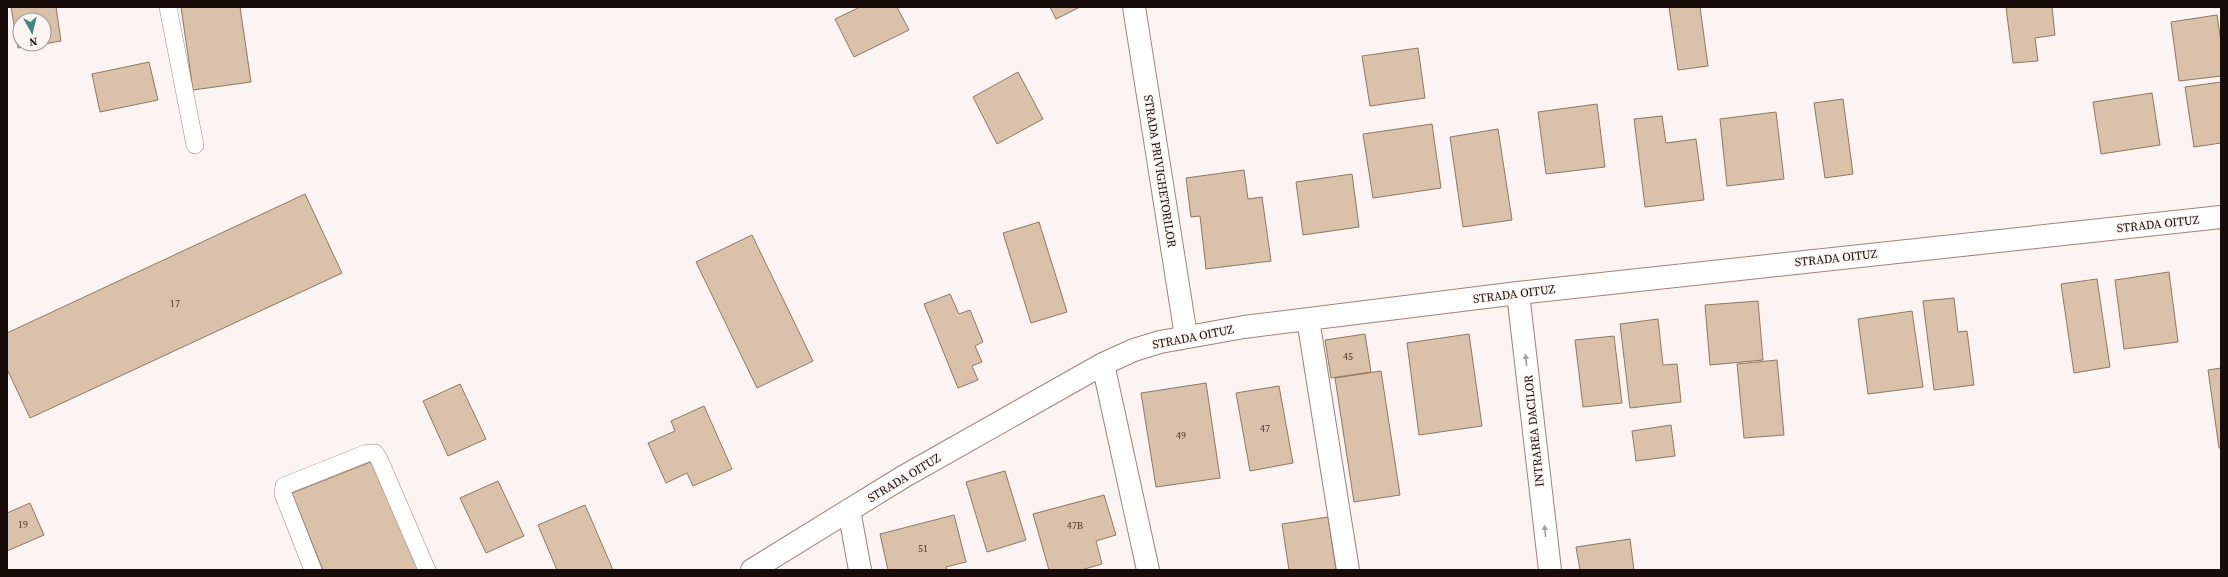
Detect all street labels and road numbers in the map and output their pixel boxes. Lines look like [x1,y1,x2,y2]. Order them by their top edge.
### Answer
street label: STRADA PRIVIGHETORILOR [1140,94,1180,249]
street label: STRADA OITUZ [2116,212,2200,236]
street label: STRADA OITUZ [1794,246,1878,270]
street label: STRADA OITUZ [1472,281,1556,307]
street label: STRADA OITUZ [1151,321,1235,353]
street label: INTRAREA DACILOR [1520,374,1548,488]
street label: STRADA OITUZ [864,450,944,506]

